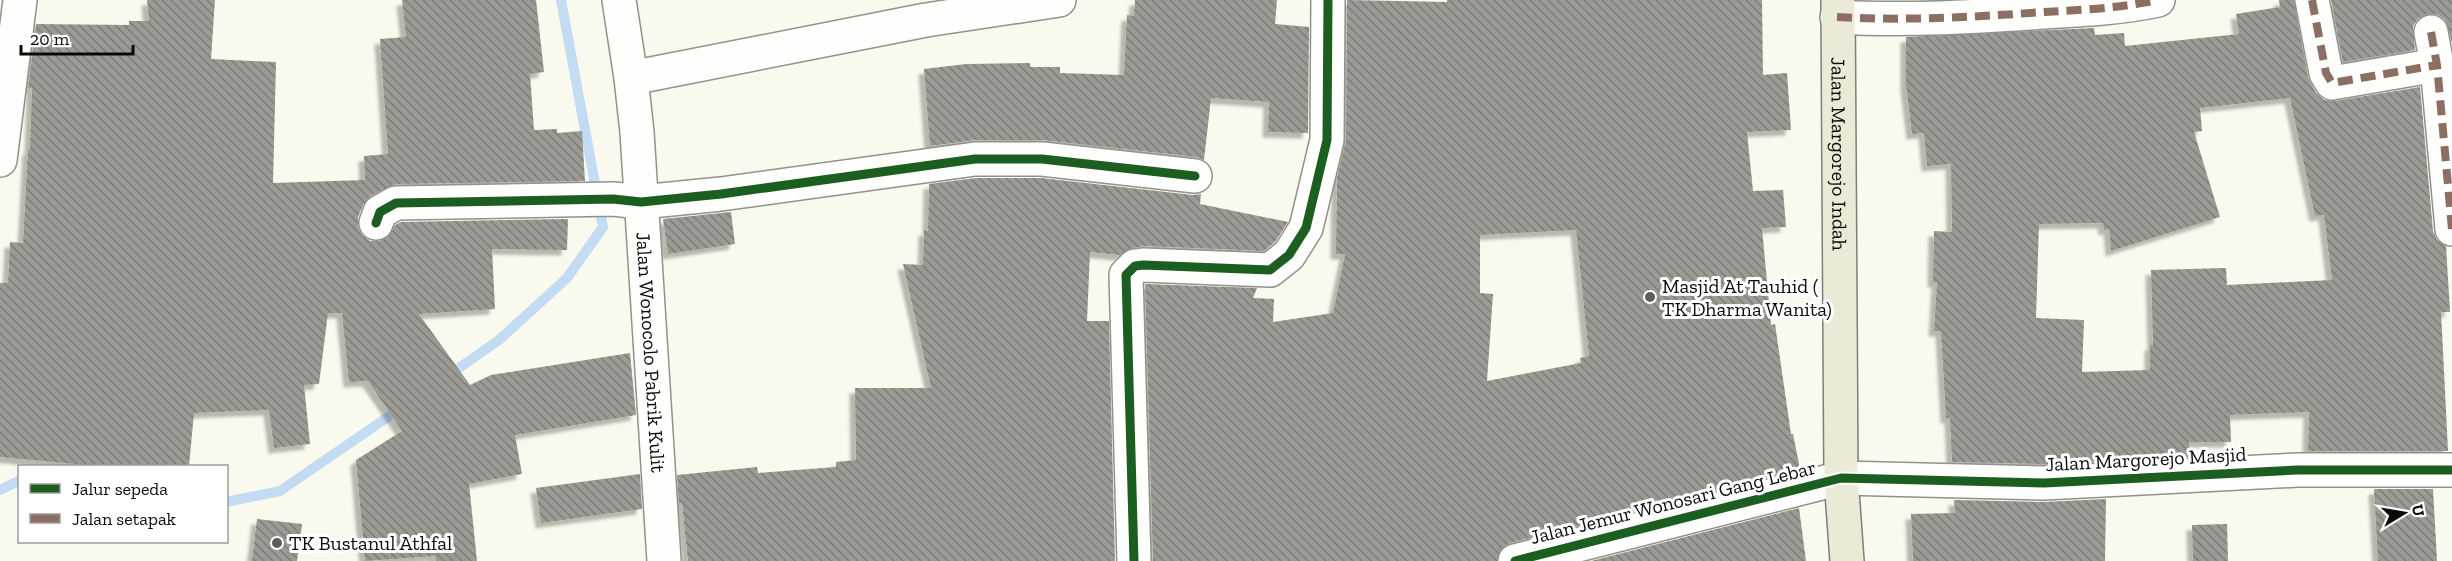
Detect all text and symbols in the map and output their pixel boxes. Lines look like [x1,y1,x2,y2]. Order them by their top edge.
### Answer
scale bar [21,18,134,56]
text: 20 m [30,28,70,50]
street label: Jalan Margorejo Indah [1826,57,1852,252]
street label: Jalan Wonocolo Pabrik Kulit [631,231,670,474]
place label: Masjid At Tauhid ( TK Dharma Wanita) [1662,274,1832,321]
marker: Masjid At Tauhid ( TK Dharma Wanita) [1643,290,1657,304]
street label: Jalan Margorejo Masjid [2045,442,2247,476]
street label: Jalan Jemur Wonosari Gang Lebar [1528,455,1818,549]
legend [18,465,228,543]
text: Jalur sepeda [72,478,168,500]
north arrow [2374,483,2434,543]
text: U [2408,503,2429,518]
text: Jalan setapak [72,508,177,530]
place label: TK Bustanul Athfal [289,531,452,555]
marker: TK Bustanul Athfal [270,536,284,550]

